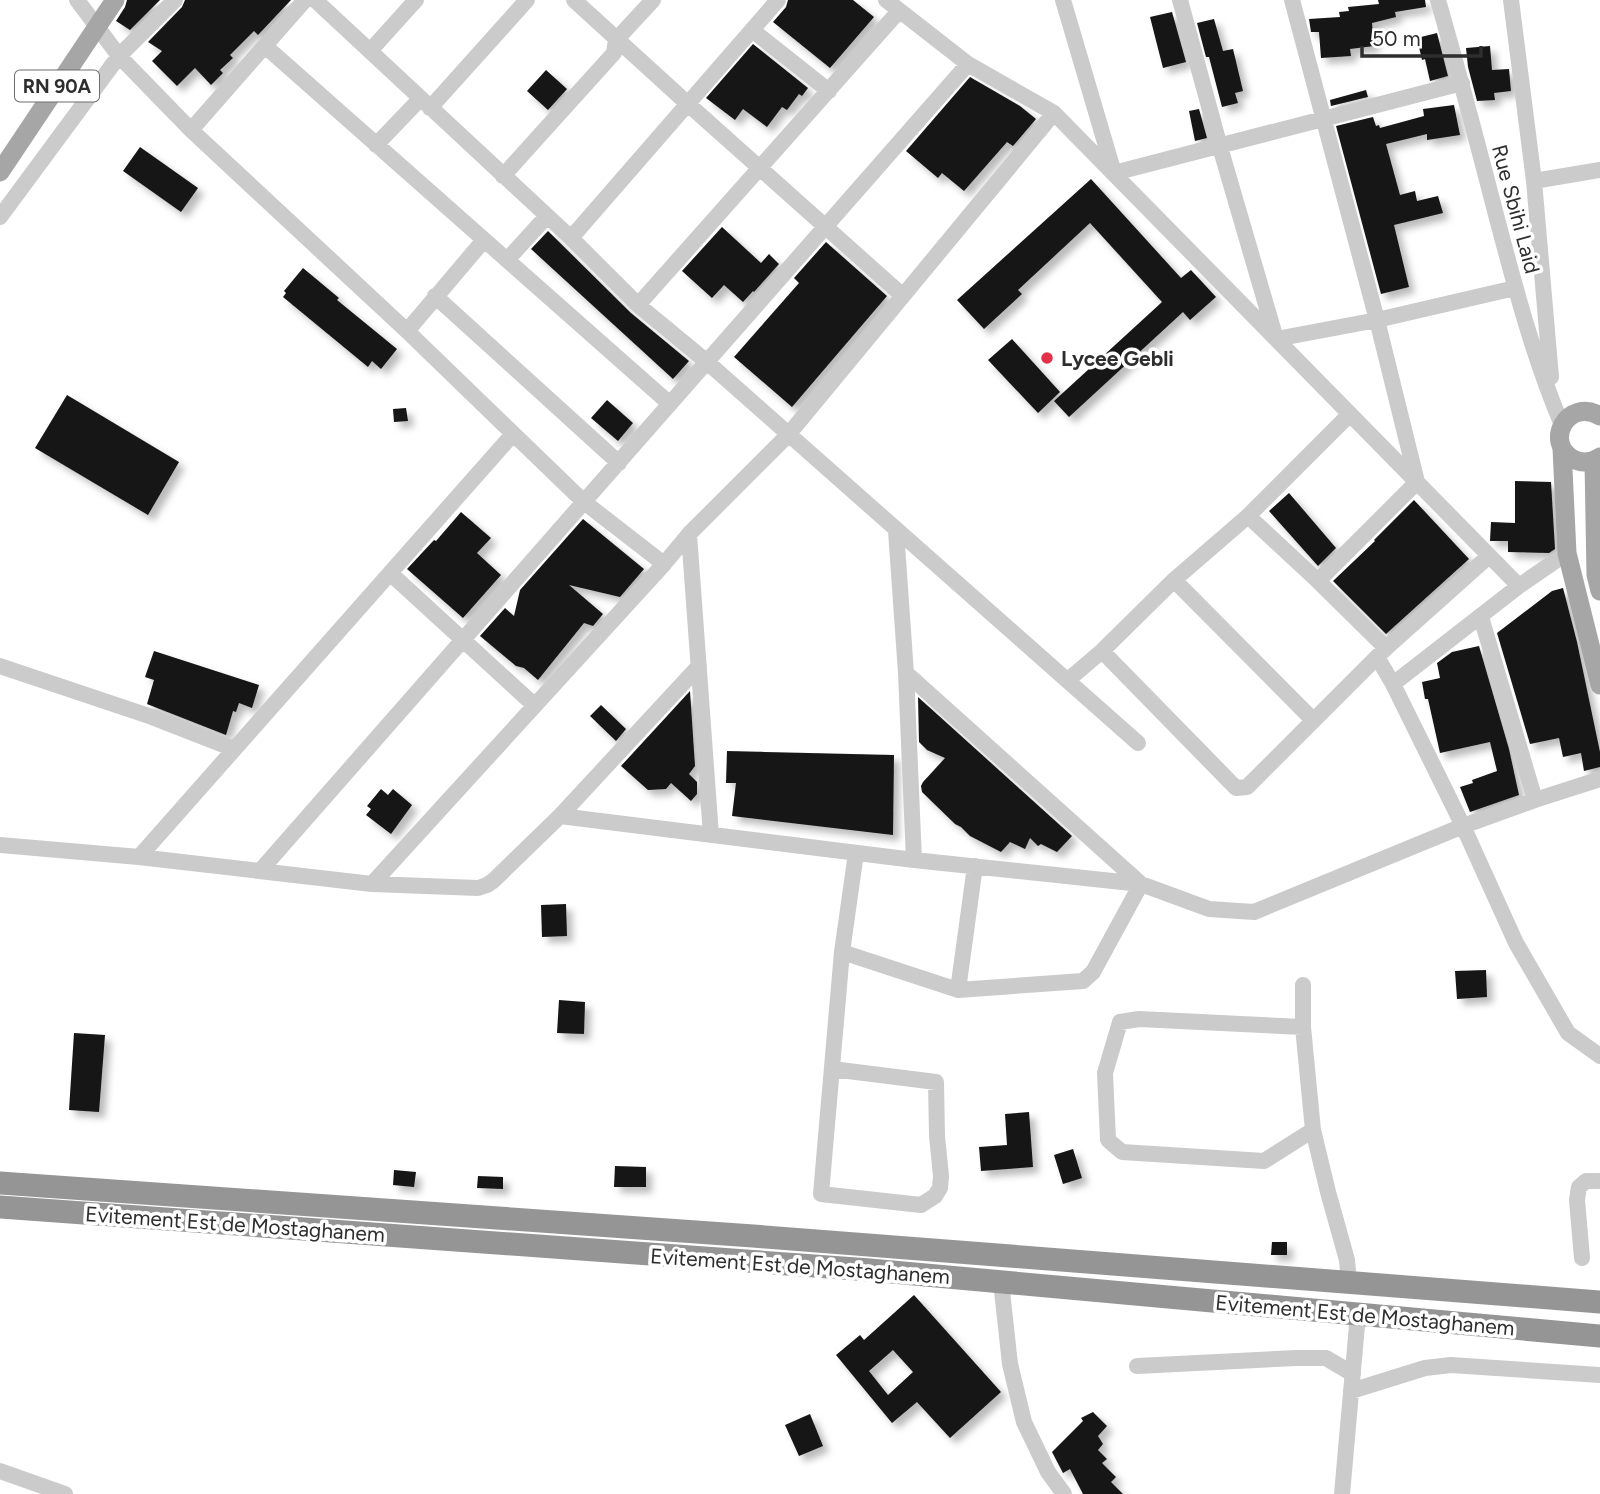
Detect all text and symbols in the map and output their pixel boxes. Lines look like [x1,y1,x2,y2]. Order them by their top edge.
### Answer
scale bar [1362,14,1481,58]
text: 50 m [1372,26,1421,51]
road number: RN 90A [15,71,99,102]
street label: Rue Sbihi Laid [1487,142,1545,276]
place label: Lycee Gebli [1061,346,1174,371]
marker: Lycee Gebli [1039,350,1055,366]
street label: Evitement Est de Mostaghanem [84,1201,386,1247]
street label: Evitement Est de Mostaghanem [649,1243,951,1289]
street label: Evitement Est de Mostaghanem [1214,1289,1516,1341]

